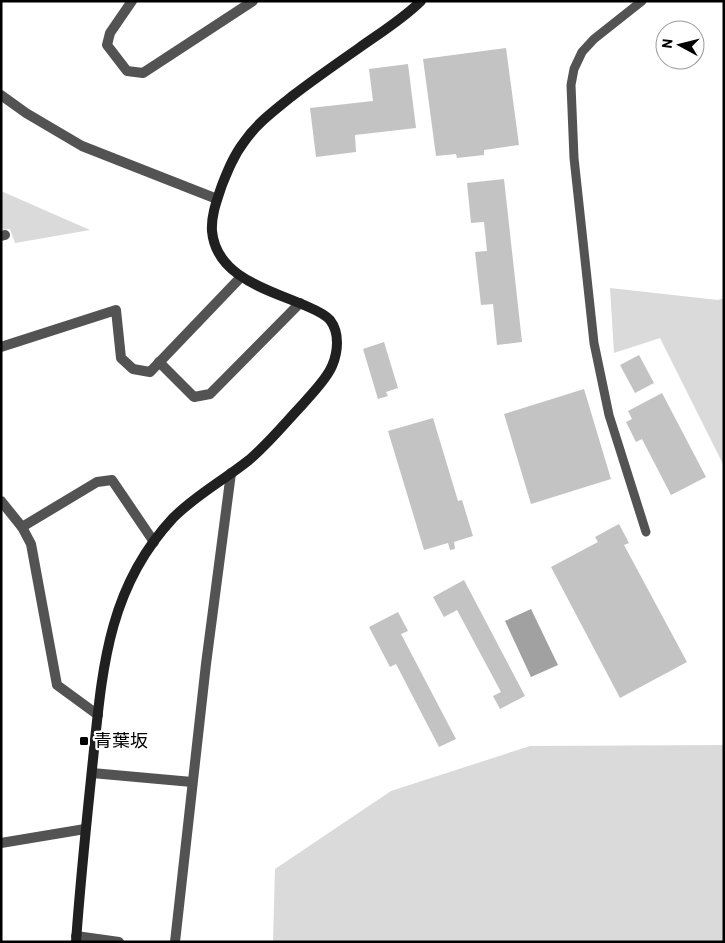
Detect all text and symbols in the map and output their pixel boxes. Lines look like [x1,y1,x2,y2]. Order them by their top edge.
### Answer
north arrow [655,20,705,70]
text: N [658,38,676,49]
place label: 青葉坂 [94,729,148,751]
marker: 青葉坂 [78,735,90,747]

